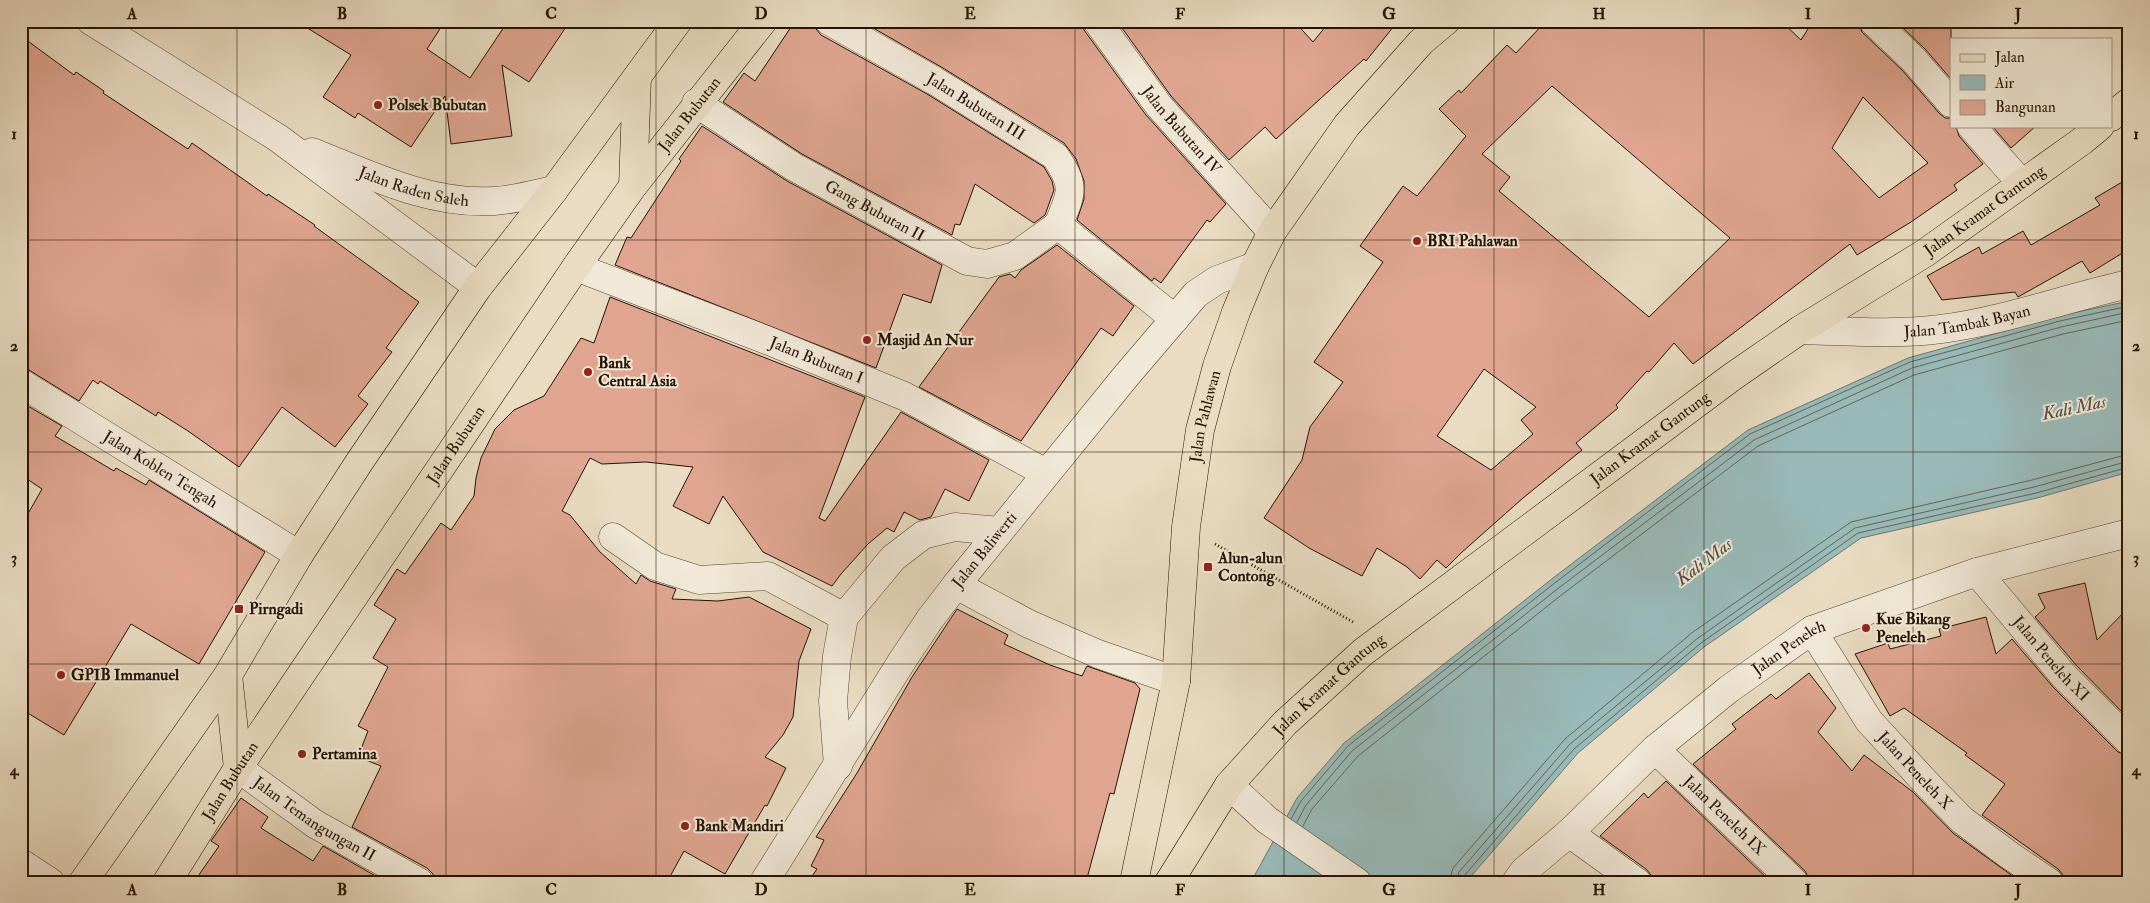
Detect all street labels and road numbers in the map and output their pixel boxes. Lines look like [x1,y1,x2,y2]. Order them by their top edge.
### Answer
street label: Jalan Bubutan III [922,68,1029,145]
street label: Jalan Bubutan [653,73,725,157]
street label: Jalan Bubutan IV [1136,81,1226,179]
street label: Jalan Kramat Gantung [1919,160,2050,262]
street label: Jalan Raden Saleh [354,162,470,211]
street label: Gang Bubutan II [821,176,928,246]
street label: Jalan Tambak Bayan [1902,300,2032,343]
street label: Jalan Bubutan I [765,332,866,388]
street label: Jalan Pahlawan [1185,368,1225,465]
street label: Jalan Kramat Gantung [1585,386,1715,491]
street label: Jalan Bubutan [422,402,489,489]
street label: Jalan Koblen Tengah [98,426,222,513]
street label: Jalan Baliwerti [947,508,1021,593]
street label: Jalan Peneleh XI [2007,611,2094,706]
street label: Jalan Peneleh [1747,616,1829,681]
street label: Jalan Kramat Gantung [1268,628,1390,741]
street label: Jalan Peneleh X [1872,726,1957,815]
street label: Jalan Bubutan [197,738,263,826]
street label: Jalan Peneleh IX [1677,770,1770,860]
street label: Jalan Temangungan II [248,772,379,866]

